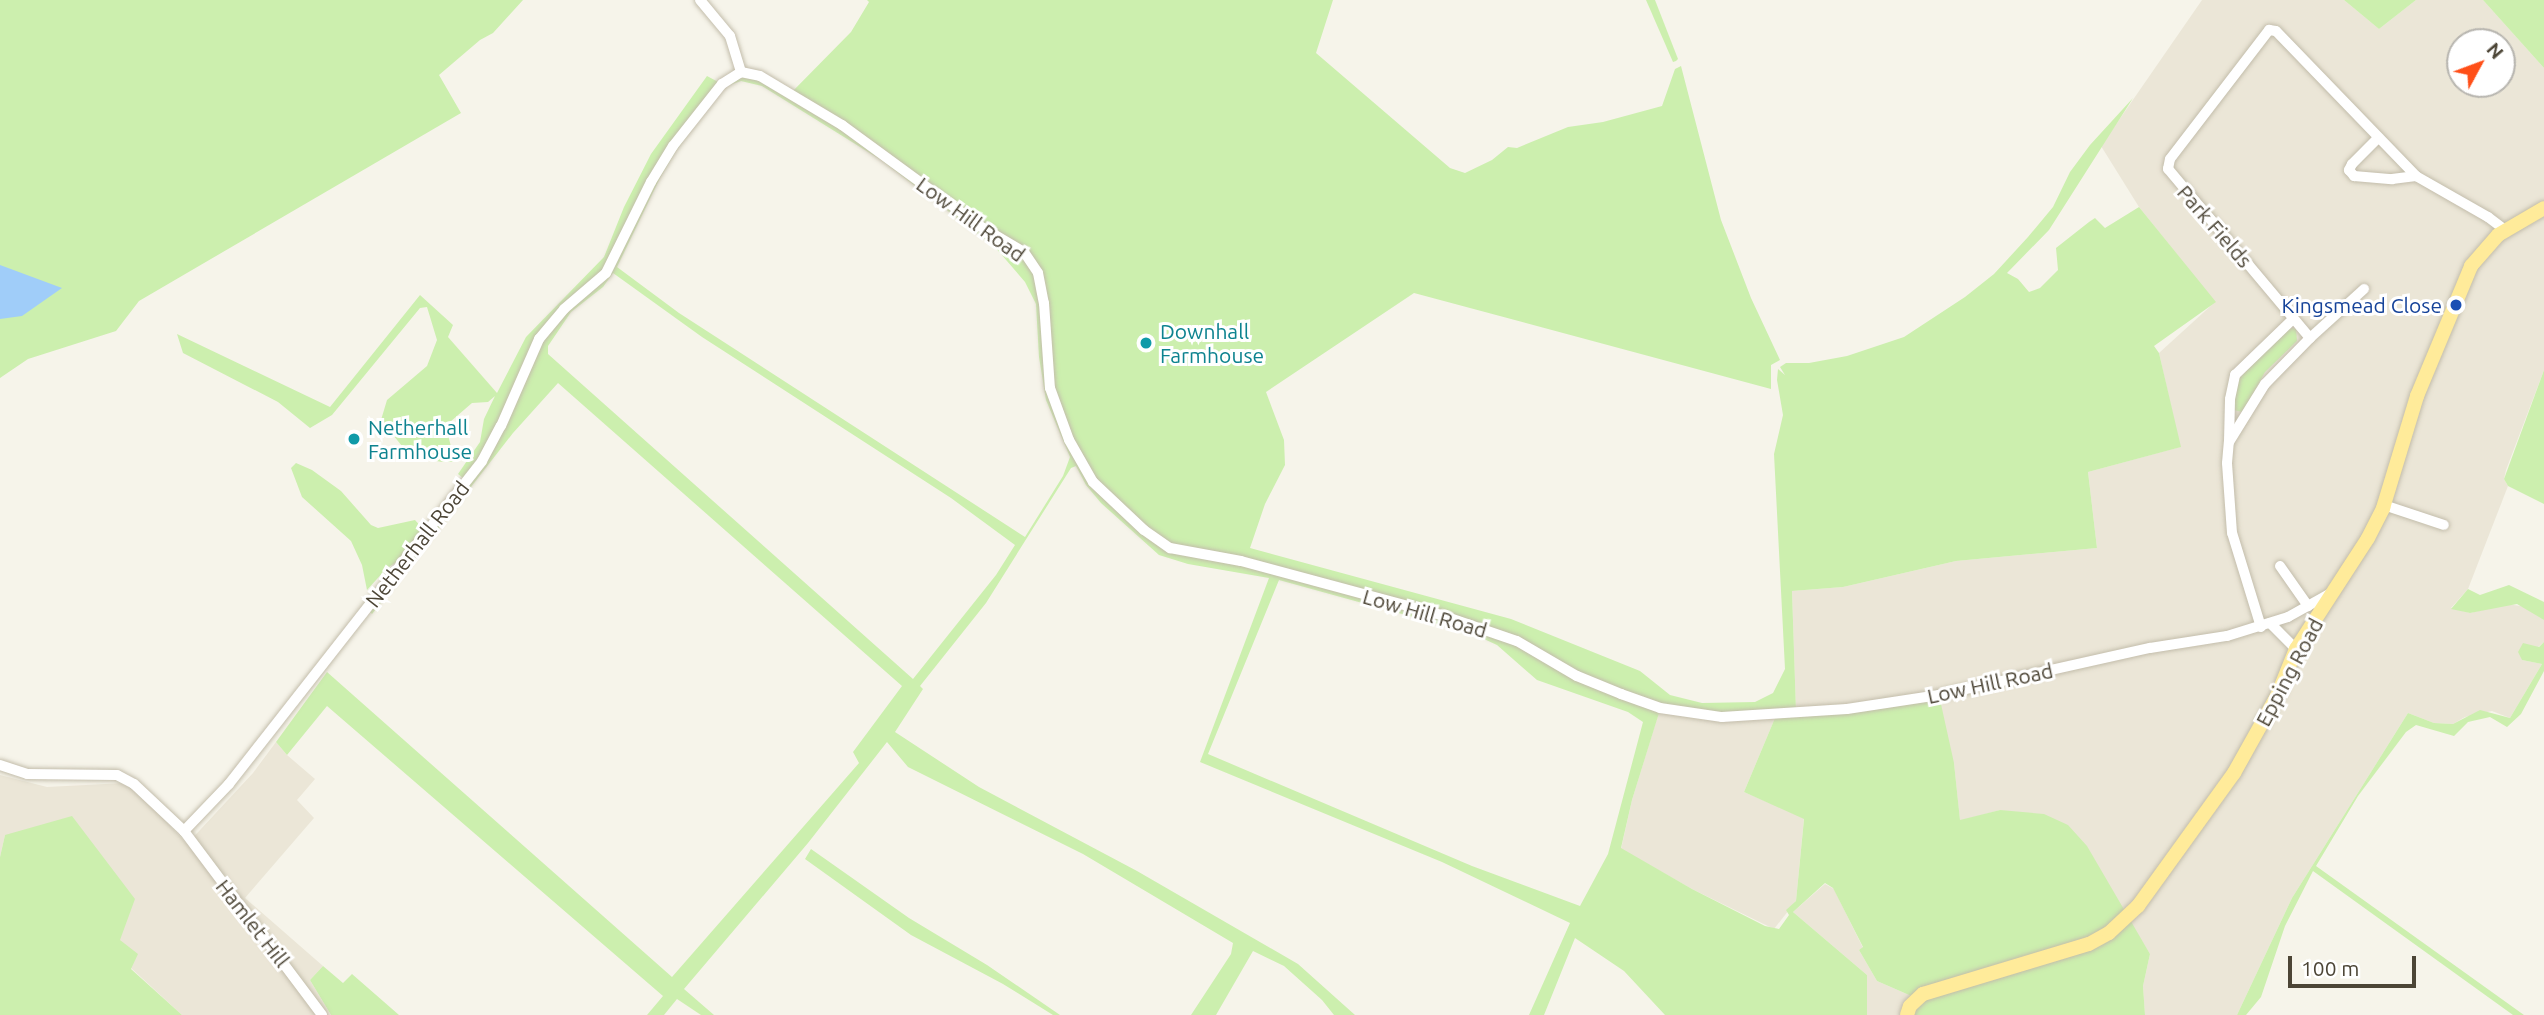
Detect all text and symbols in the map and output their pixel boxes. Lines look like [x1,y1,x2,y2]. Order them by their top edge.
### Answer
north arrow [2446,28,2516,98]
text: N [2482,38,2508,63]
street label: Low Hill Road [912,171,1030,267]
street label: Park Fields [2172,180,2258,272]
place label: Kingsmead Close [2282,292,2442,318]
marker: Kingsmead Close [2448,297,2464,313]
place label: Downhall Farmhouse [1160,318,1264,368]
marker: Downhall Farmhouse [1138,335,1154,351]
place label: Netherhall Farmhouse [368,414,472,464]
marker: Netherhall Farmhouse [346,431,362,447]
street label: Netherhall Road [360,476,474,612]
street label: Low Hill Road [1360,583,1490,643]
street label: Epping Road [2250,614,2328,730]
street label: Low Hill Road [1925,657,2055,709]
street label: Hamlet Hill [211,874,295,972]
scale bar [2292,942,2420,986]
text: 100 m [2301,956,2359,980]

